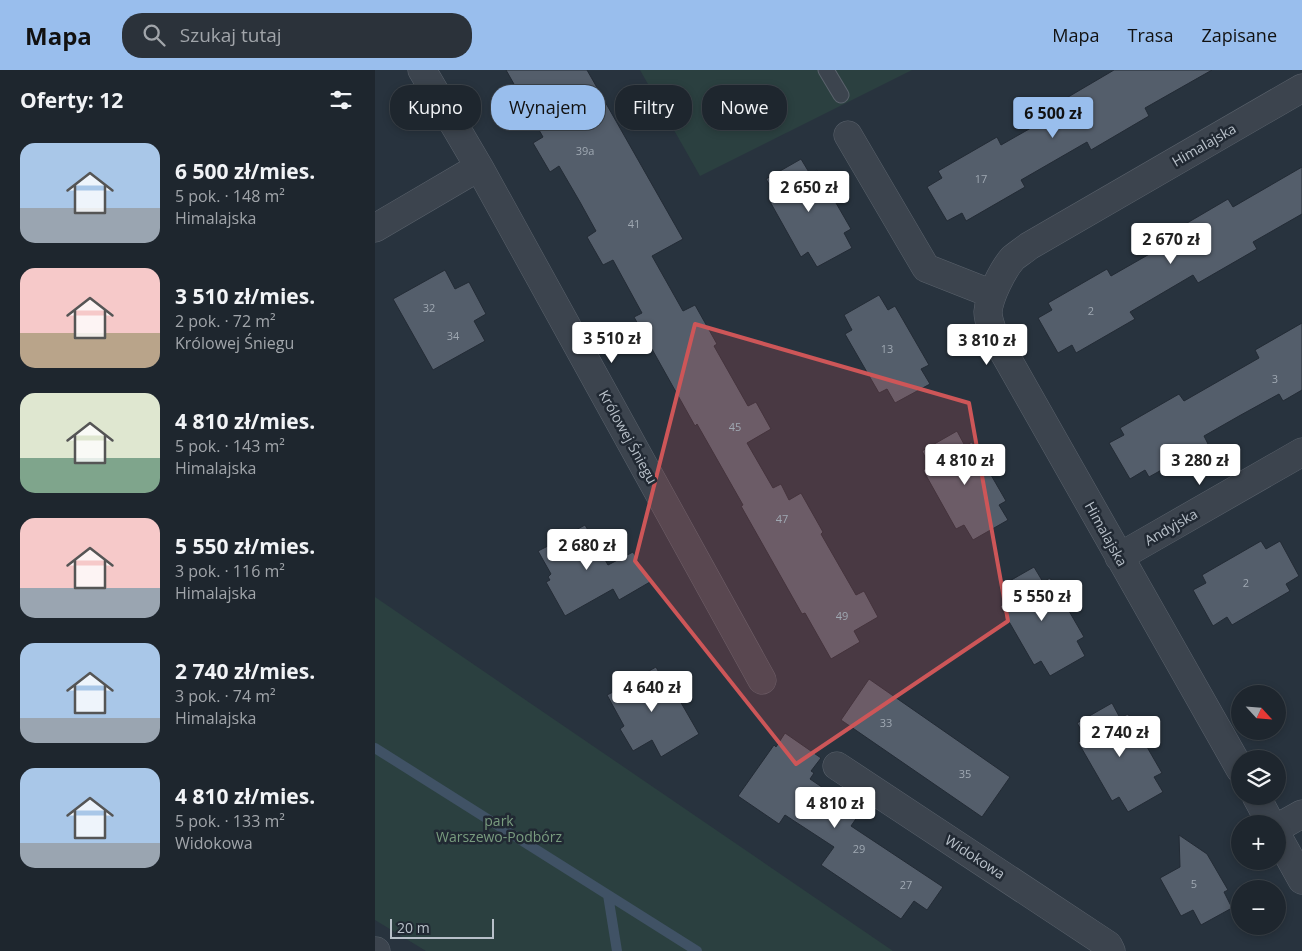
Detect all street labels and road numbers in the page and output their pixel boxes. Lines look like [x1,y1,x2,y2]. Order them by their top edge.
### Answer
street label: Himalajska [1168,119,1239,171]
street label: Królowej Śniegu [595,386,662,487]
street label: Himalajska [1081,498,1132,570]
street label: Andyjska [1141,504,1201,549]
street label: Widokowa [942,830,1009,883]

